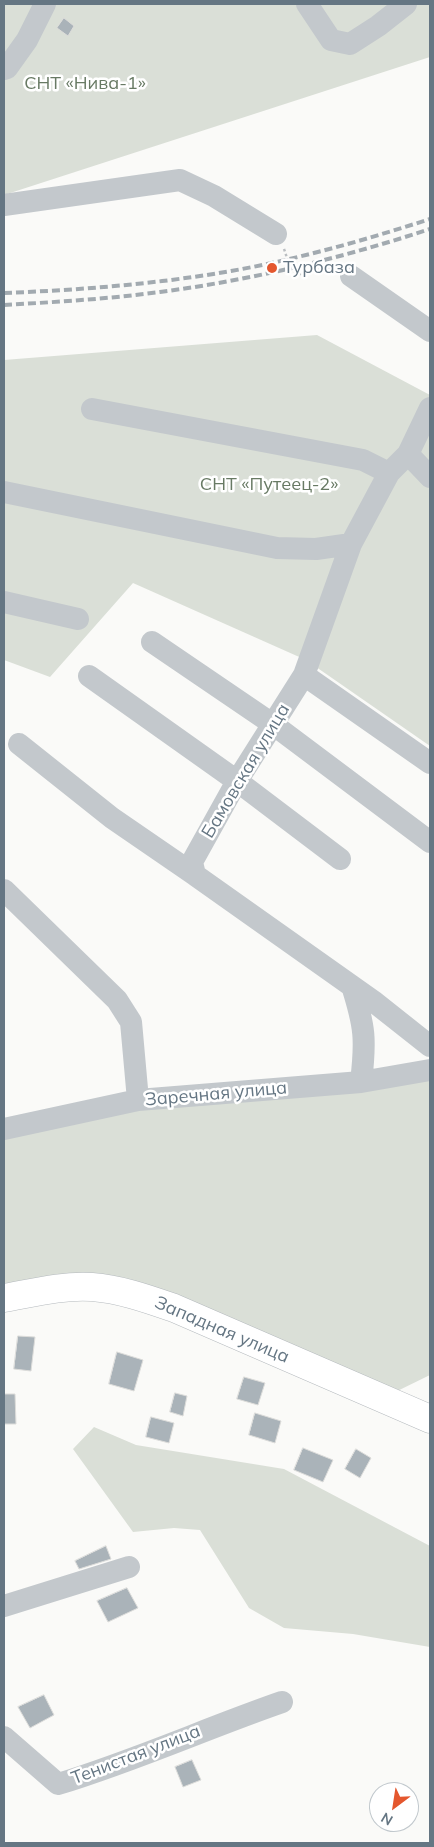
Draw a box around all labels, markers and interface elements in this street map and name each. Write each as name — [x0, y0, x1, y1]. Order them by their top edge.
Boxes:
park label: СНТ «Нива-1» — [24, 73, 146, 95]
place label: Турбаза — [283, 257, 355, 279]
marker: Турбаза — [265, 261, 279, 275]
park label: СНТ «Путеец-2» — [200, 474, 338, 496]
street label: Бамовская улица — [197, 700, 295, 842]
street label: Заречная улица — [144, 1077, 288, 1111]
street label: Западная улица — [151, 1292, 293, 1368]
street label: Тенистая улица — [69, 1721, 203, 1789]
north arrow — [369, 1782, 419, 1832]
text: N — [378, 1809, 396, 1829]

